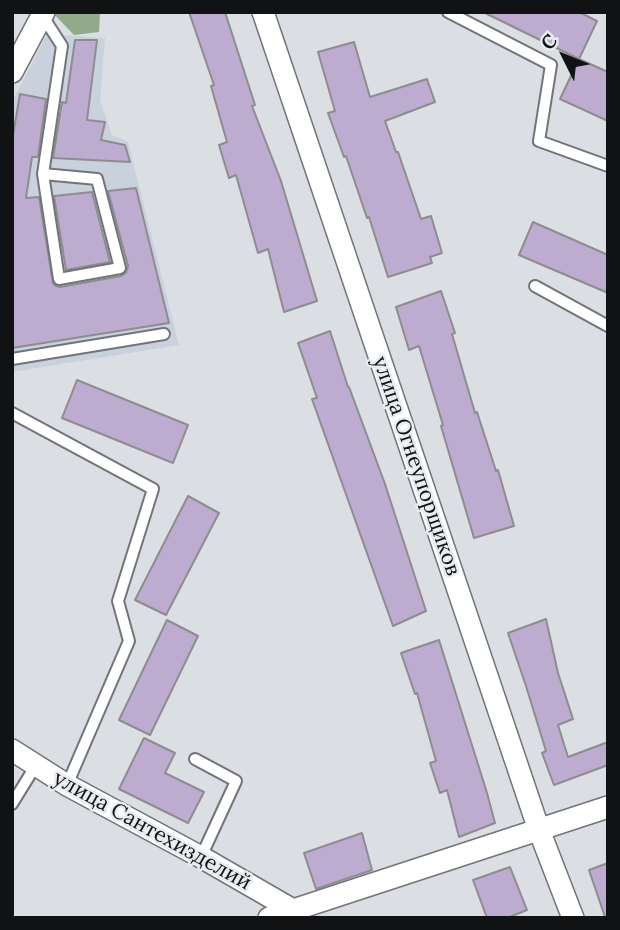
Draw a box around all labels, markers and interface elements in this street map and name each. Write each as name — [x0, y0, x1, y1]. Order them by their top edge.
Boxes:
north arrow — [529, 21, 599, 91]
text: С — [535, 29, 562, 55]
street label: улица Огнеупорщиков — [367, 353, 465, 579]
street label: улица Сантехизделий — [48, 766, 256, 896]

